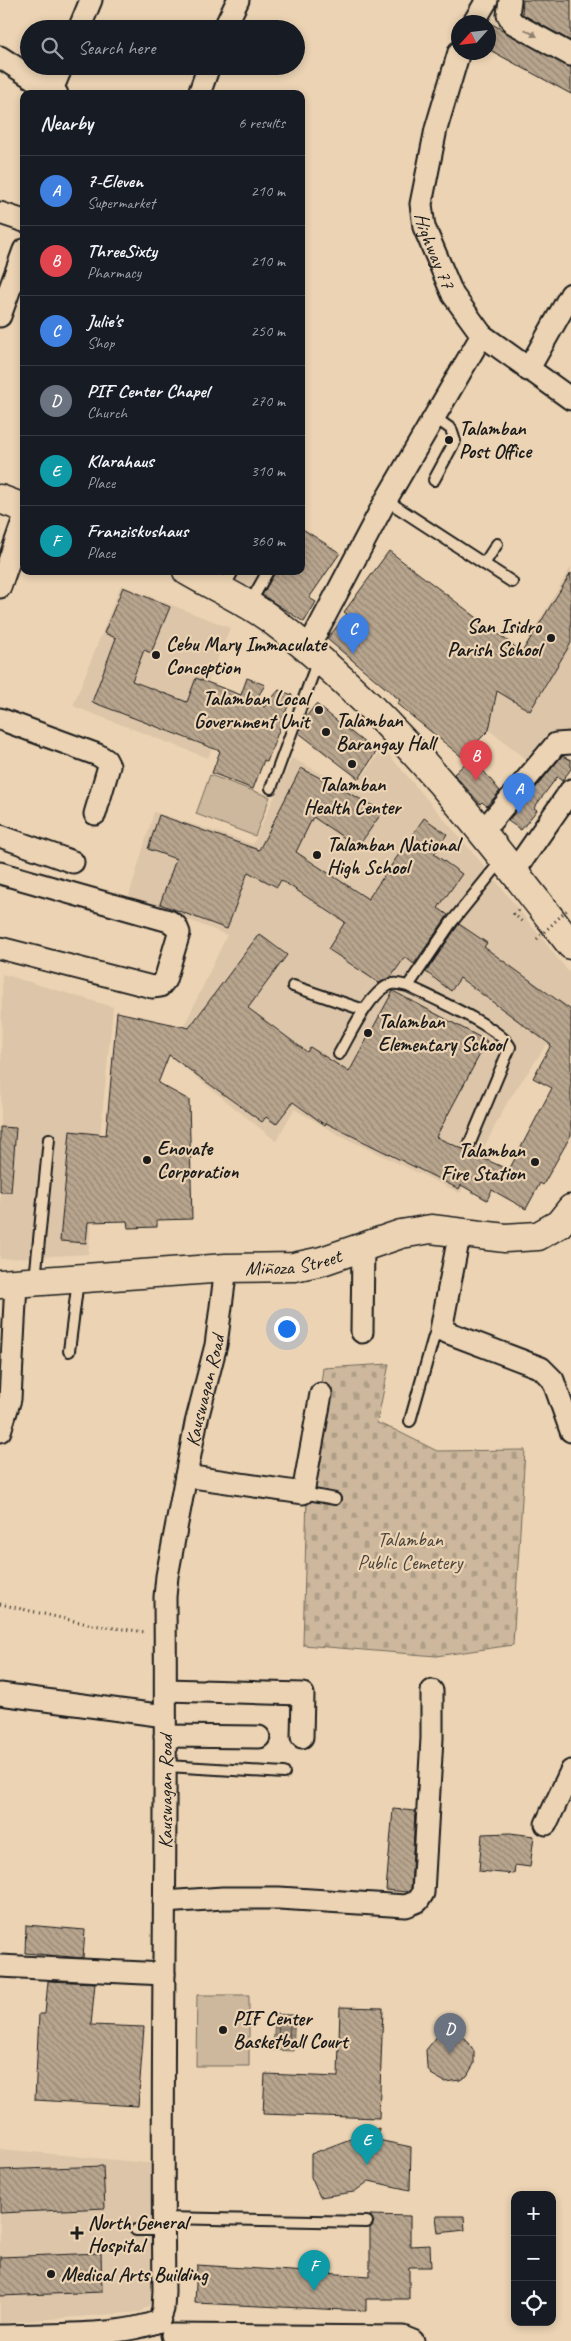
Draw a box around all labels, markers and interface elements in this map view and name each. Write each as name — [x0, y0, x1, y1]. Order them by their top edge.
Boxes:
north arrow — [451, 15, 496, 60]
search box — [20, 20, 305, 75]
one-way arrow — [524, 29, 539, 37]
icon: search — [38, 34, 66, 62]
text: Search here — [78, 36, 155, 60]
text: Nearby — [40, 110, 93, 136]
text: 6 results — [238, 113, 285, 133]
text: 7-Eleven — [87, 169, 143, 193]
text: A — [52, 181, 60, 201]
text: 210 m — [251, 181, 285, 201]
text: Supermarket — [87, 193, 155, 213]
street label: Highway 77 — [409, 212, 461, 293]
text: ThreeSixty — [87, 239, 157, 263]
text: B — [52, 251, 60, 271]
text: 210 m — [251, 251, 285, 271]
text: Pharmacy — [87, 263, 141, 283]
text: Julie's — [87, 309, 122, 333]
text: C — [52, 321, 60, 341]
text: 250 m — [251, 321, 285, 341]
text: Shop — [87, 333, 114, 353]
text: PIF Center Chapel — [87, 379, 209, 403]
text: D — [51, 391, 61, 411]
text: 270 m — [251, 391, 285, 411]
text: Church — [87, 403, 127, 423]
place label: Talamban Post Office — [459, 416, 533, 464]
marker: Talamban Post Office — [443, 434, 455, 446]
text: Klarahaus — [87, 449, 154, 473]
text: E — [52, 461, 60, 481]
text: 310 m — [251, 461, 285, 481]
text: Place — [87, 473, 115, 493]
text: Franziskushaus — [87, 519, 188, 543]
text: F — [52, 531, 60, 551]
text: 360 m — [251, 531, 285, 551]
text: Place — [87, 543, 115, 563]
pin: C — [337, 613, 369, 654]
place label: San Isidro Parish School — [447, 614, 544, 662]
place label: Cebu Mary Immaculate Conception — [166, 632, 328, 680]
marker: San Isidro Parish School — [545, 632, 557, 644]
marker: Cebu Mary Immaculate Conception — [150, 649, 162, 661]
place label: Talamban Local Government Unit — [194, 686, 312, 734]
marker: Talamban Local Government Unit — [313, 704, 325, 716]
place label: Talamban Barangay Hall — [336, 708, 438, 756]
marker: Talamban Barangay Hall — [320, 726, 332, 738]
pin: B — [460, 740, 492, 781]
marker: Talamban Health Center — [346, 758, 358, 770]
place label: Talamban Health Center — [304, 772, 403, 820]
pin: A — [503, 773, 535, 814]
place label: Talamban National High School — [327, 832, 464, 880]
marker: Talamban National High School — [311, 849, 323, 861]
place label: Talamban Elementary School — [378, 1009, 508, 1057]
marker: Talamban Elementary School — [362, 1027, 374, 1039]
place label: Enovate Corporation — [157, 1136, 239, 1184]
place label: Talamban Fire Station — [441, 1138, 526, 1186]
marker: Enovate Corporation — [141, 1154, 153, 1166]
marker: Talamban Fire Station — [529, 1156, 541, 1168]
street label: Miñoza Street — [245, 1243, 347, 1281]
your location — [274, 1316, 300, 1342]
street label: Kauswagan Road — [180, 1330, 231, 1449]
park label: Talamban Public Cemetery — [358, 1527, 465, 1575]
street label: Kauswagan Road — [153, 1731, 178, 1849]
place label: PIF Center Basketball Court — [233, 2006, 350, 2054]
pin: D — [434, 2013, 466, 2054]
marker: PIF Center Basketball Court — [217, 2024, 229, 2036]
pin: E — [351, 2124, 383, 2165]
map controls — [511, 2191, 556, 2326]
button: + — [511, 2191, 556, 2236]
place label: North General Hospital — [88, 2210, 191, 2258]
marker: North General Hospital — [70, 2226, 84, 2240]
button: − — [511, 2236, 556, 2281]
pin: F — [298, 2250, 330, 2291]
place label: Medical Arts Building — [61, 2262, 209, 2287]
marker: Medical Arts Building — [45, 2268, 57, 2280]
button: locate — [511, 2281, 556, 2326]

